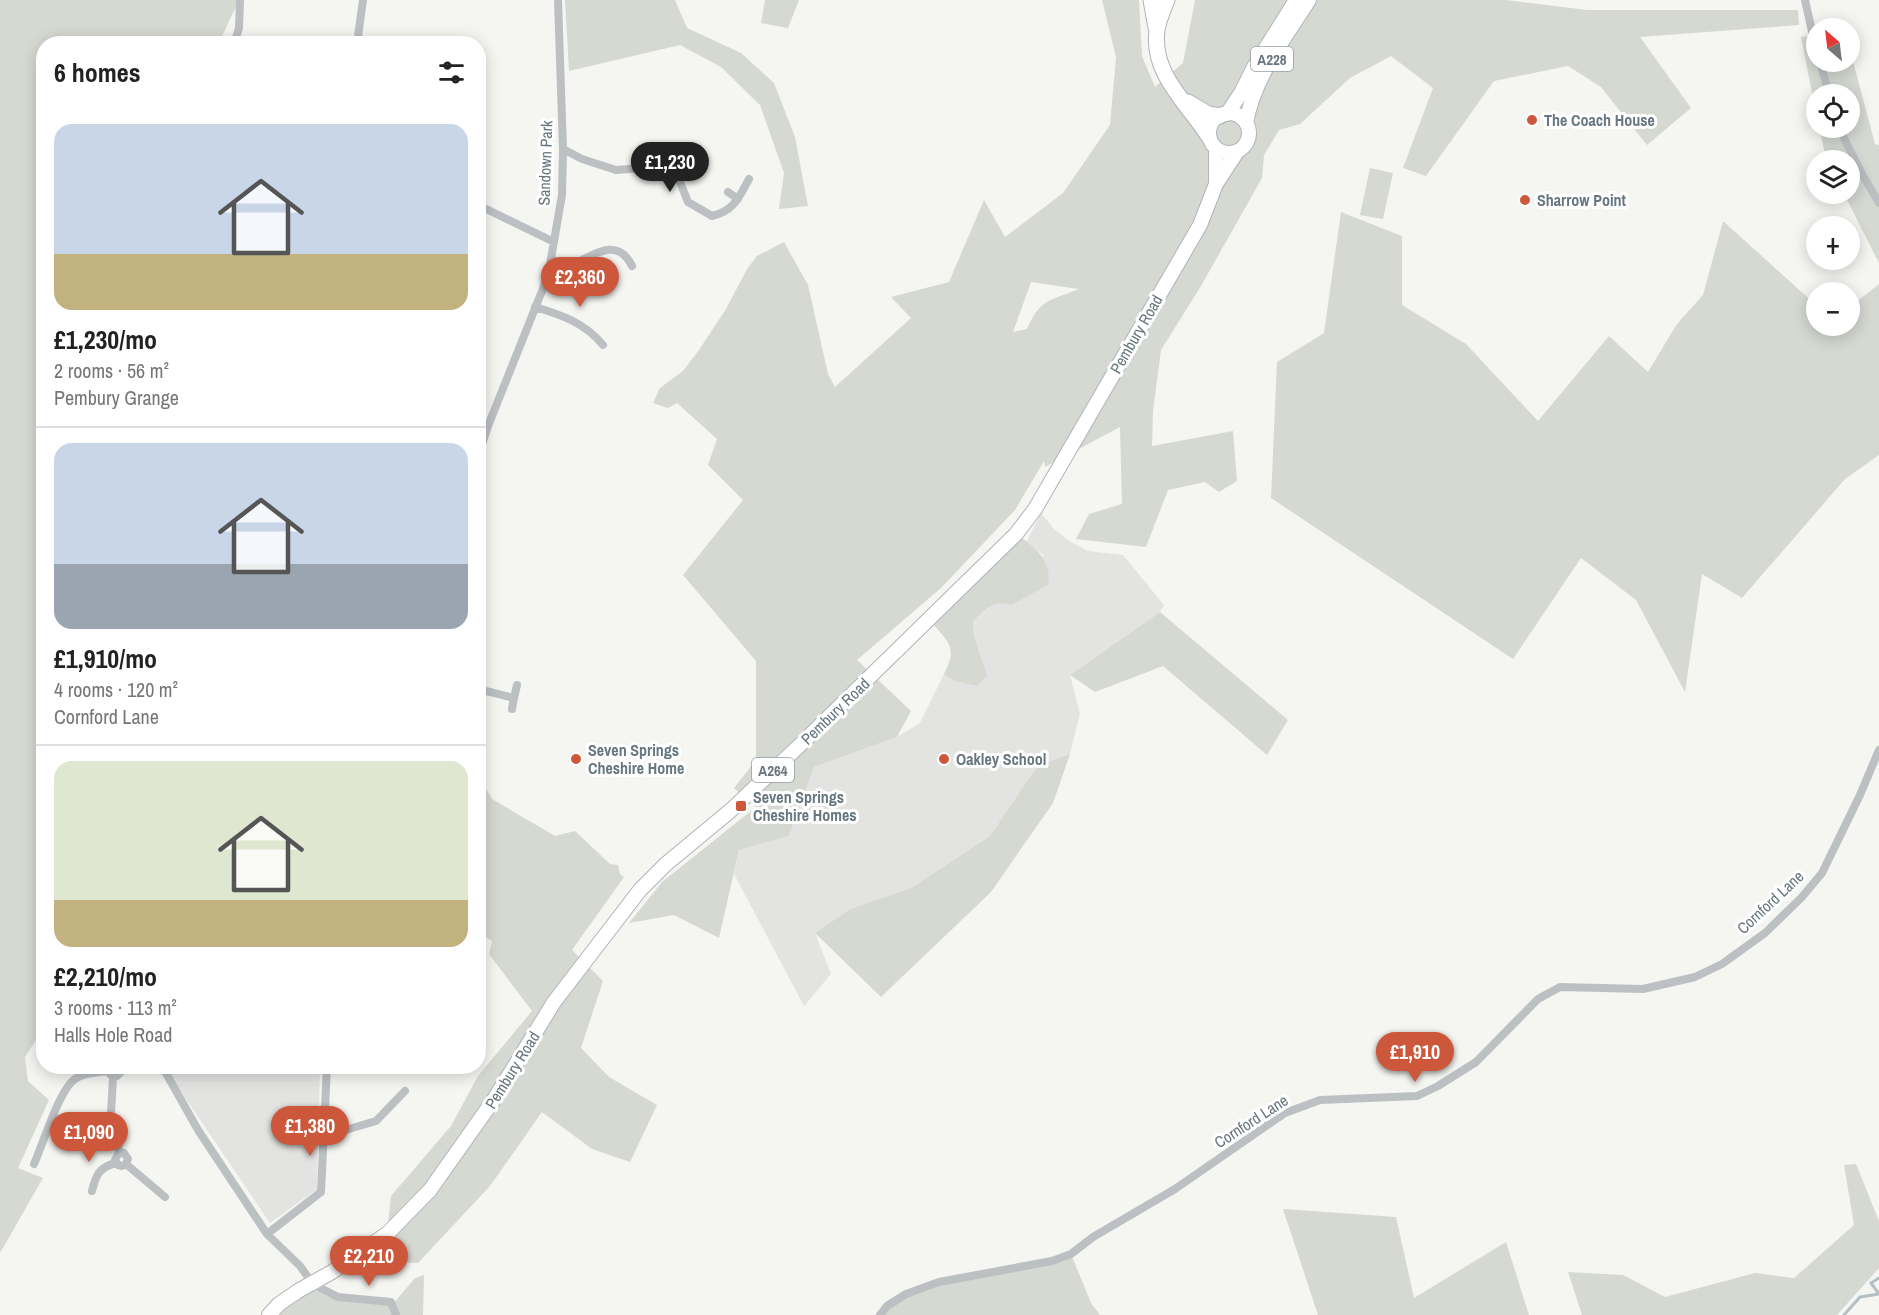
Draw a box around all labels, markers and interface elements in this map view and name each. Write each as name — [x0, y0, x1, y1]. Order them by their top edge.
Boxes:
north arrow — [1806, 18, 1860, 72]
map controls — [1806, 18, 1860, 336]
road number: A228 — [1251, 47, 1293, 71]
text: 6 homes — [54, 55, 141, 90]
icon: filters — [435, 56, 468, 89]
button: locate — [1806, 84, 1860, 138]
place label: The Coach House — [1544, 109, 1655, 131]
marker: The Coach House — [1525, 113, 1539, 127]
street label: Sandown Park — [533, 120, 557, 206]
pin: £1,230 — [621, 142, 719, 193]
text: £1,230 — [645, 148, 695, 175]
button: layers — [1806, 150, 1860, 204]
icon: home — [207, 163, 315, 271]
place label: Sharrow Point — [1537, 189, 1627, 211]
marker: Sharrow Point — [1518, 193, 1532, 207]
button: + — [1806, 216, 1860, 270]
pin: £2,360 — [531, 257, 629, 308]
text: £2,360 — [555, 263, 605, 290]
button: − — [1806, 282, 1860, 336]
street label: Pembury Road — [1105, 291, 1167, 377]
text: £1,230/mo — [54, 322, 157, 357]
text: 2 rooms · 56 m² — [54, 357, 169, 384]
text: Pembury Grange — [54, 384, 179, 411]
icon: home — [207, 482, 315, 590]
text: £1,910/mo — [54, 641, 157, 676]
street label: Pembury Road — [796, 673, 874, 749]
text: 4 rooms · 120 m² — [54, 676, 178, 703]
text: Cornford Lane — [54, 703, 159, 730]
place label: Seven Springs Cheshire Home — [588, 739, 684, 779]
place label: Oakley School — [956, 748, 1046, 770]
marker: Seven Springs Cheshire Home — [569, 752, 583, 766]
marker: Oakley School — [937, 752, 951, 766]
road number: A264 — [752, 758, 794, 782]
place label: Seven Springs Cheshire Homes — [753, 786, 857, 826]
marker: Seven Springs Cheshire Homes — [734, 799, 748, 813]
icon: home — [207, 800, 315, 908]
street label: Cornford Lane — [1732, 865, 1808, 939]
text: £2,210/mo — [54, 959, 157, 994]
text: 3 rooms · 113 m² — [54, 994, 177, 1021]
text: Halls Hole Road — [54, 1021, 172, 1048]
street label: Pembury Road — [479, 1027, 545, 1113]
pin: £1,910 — [1366, 1032, 1464, 1083]
text: £1,910 — [1390, 1038, 1440, 1065]
street label: Cornford Lane — [1210, 1089, 1292, 1153]
pin: £1,380 — [261, 1106, 359, 1157]
pin: £1,090 — [40, 1112, 138, 1163]
text: £1,380 — [285, 1112, 335, 1139]
text: £1,090 — [64, 1118, 114, 1145]
pin: £2,210 — [320, 1236, 418, 1287]
text: £2,210 — [344, 1242, 394, 1269]

